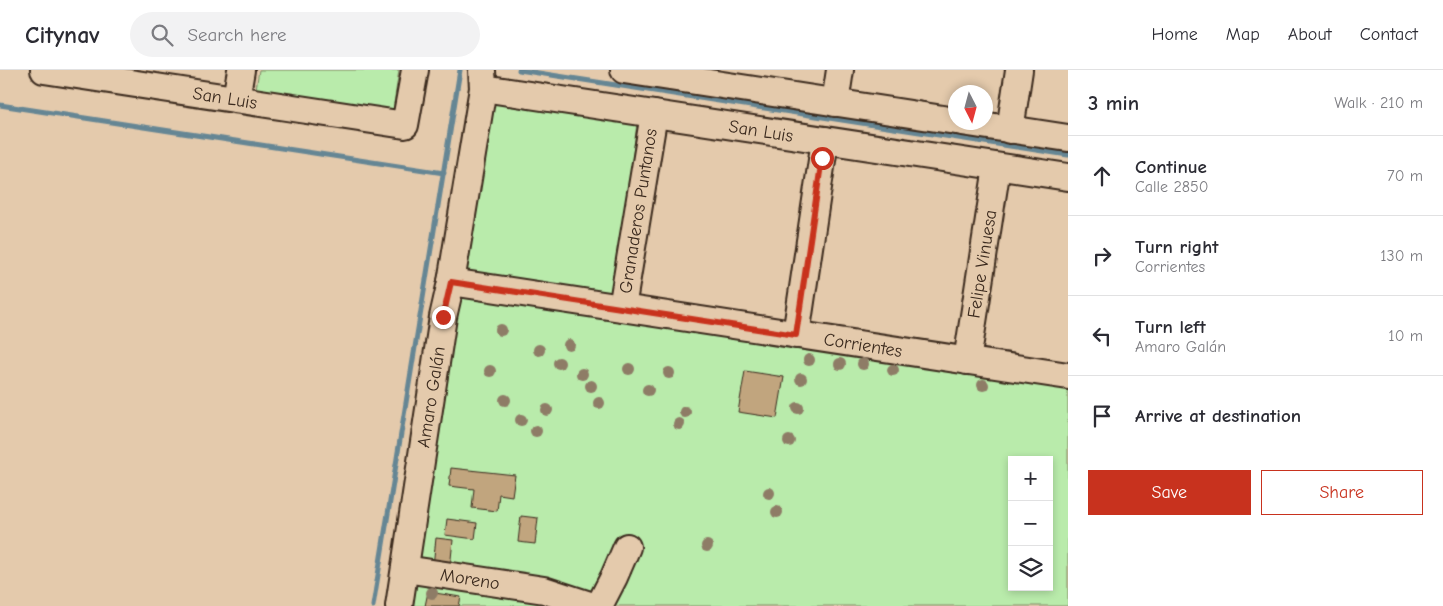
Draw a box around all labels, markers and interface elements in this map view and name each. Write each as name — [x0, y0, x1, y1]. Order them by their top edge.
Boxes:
search box — [130, 12, 480, 57]
text: Citynav — [25, 21, 100, 49]
icon: search — [148, 21, 176, 49]
text: Search here — [188, 24, 286, 46]
text: Home — [1151, 24, 1198, 45]
text: Map — [1226, 24, 1260, 45]
text: About — [1288, 24, 1332, 45]
text: Contact — [1360, 24, 1418, 45]
street label: San Luis — [191, 83, 259, 114]
north arrow — [948, 85, 993, 130]
text: 3 min — [1088, 91, 1139, 115]
text: Walk · 210 m — [1334, 94, 1423, 112]
street label: San Luis — [727, 116, 795, 147]
street label: Granaderos Puntanos — [615, 127, 662, 295]
route start — [811, 147, 834, 170]
text: Continue — [1135, 156, 1207, 178]
icon: ahead — [1088, 162, 1116, 190]
text: 70 m — [1387, 167, 1423, 185]
text: Calle 2850 — [1135, 178, 1208, 196]
street label: Felipe Vinuesa — [964, 208, 1001, 320]
text: Turn right — [1135, 236, 1219, 258]
icon: right — [1088, 242, 1116, 270]
text: 130 m — [1380, 247, 1423, 265]
text: Corrientes — [1135, 258, 1205, 276]
route end — [432, 306, 455, 329]
text: Turn left — [1135, 316, 1206, 338]
icon: left — [1088, 322, 1116, 350]
text: 10 m — [1388, 327, 1423, 345]
street label: Corrientes — [822, 329, 904, 362]
text: Amaro Galán — [1135, 338, 1226, 356]
street label: Amaro Galán — [413, 345, 450, 449]
icon: arrive — [1088, 402, 1116, 430]
text: Arrive at destination — [1135, 405, 1301, 427]
map controls — [1008, 456, 1053, 591]
button: + — [1008, 456, 1053, 501]
button: Save — [1088, 470, 1251, 515]
button: Share — [1261, 470, 1423, 515]
button: − — [1008, 501, 1053, 546]
button: layers — [1008, 546, 1053, 591]
street label: Moreno — [439, 564, 501, 595]

